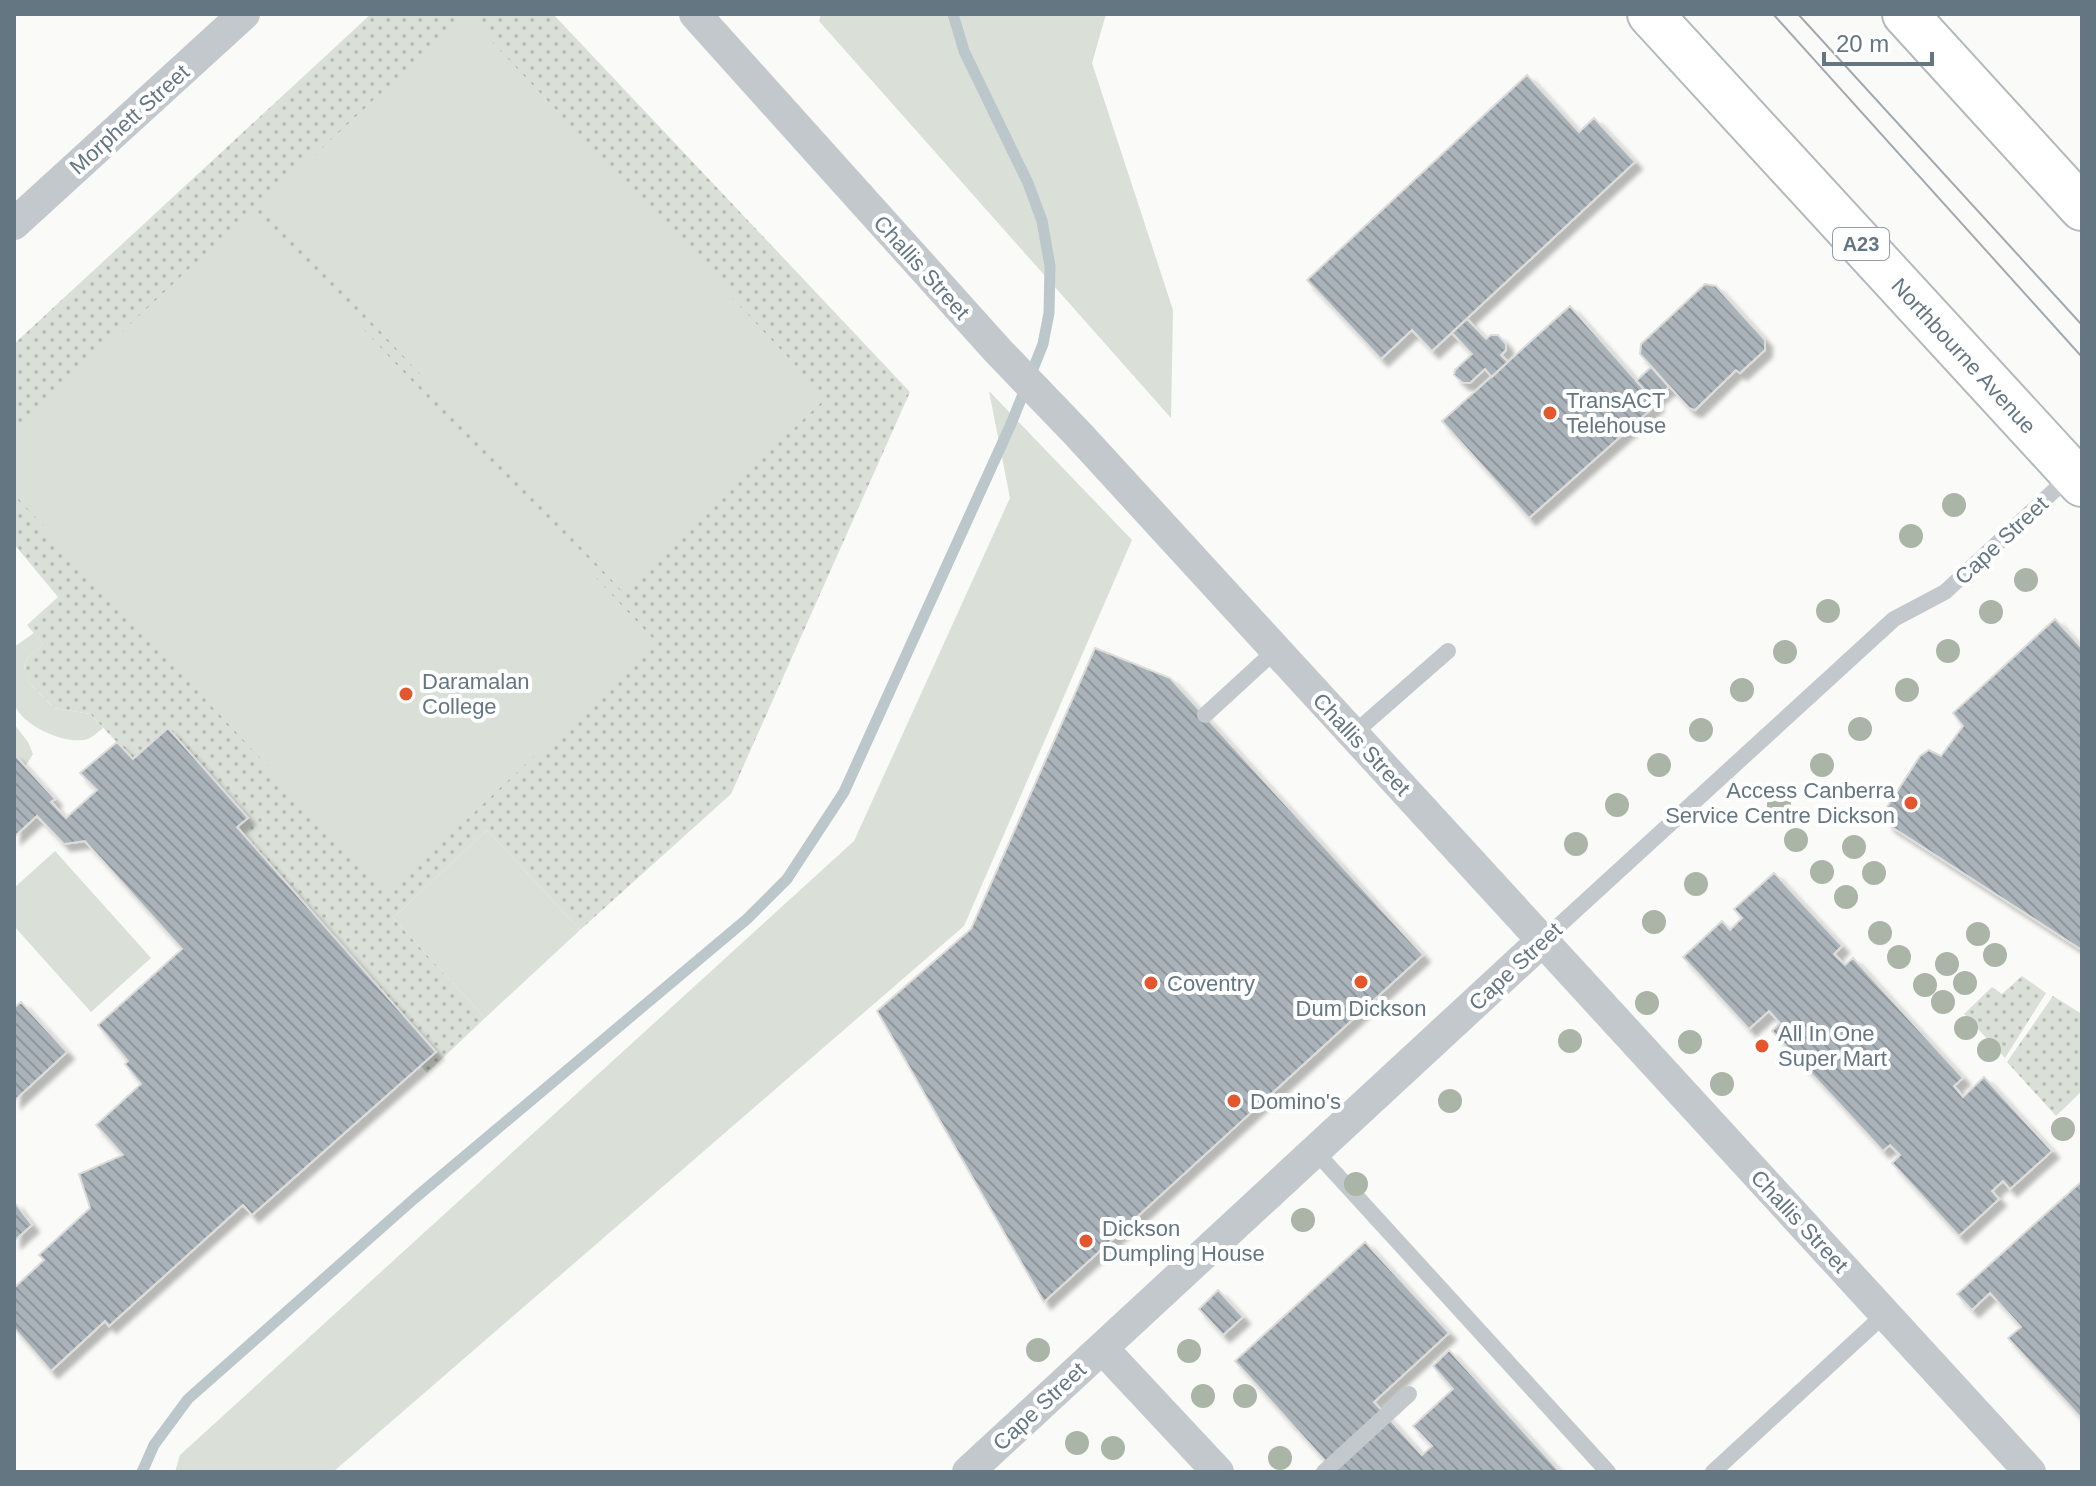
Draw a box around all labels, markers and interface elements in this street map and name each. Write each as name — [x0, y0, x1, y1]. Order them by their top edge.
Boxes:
scale bar — [1824, 16, 1932, 66]
text: 20 m — [1836, 30, 1889, 57]
street label: Morphett Street — [65, 59, 194, 179]
street label: Challis Street — [869, 210, 975, 324]
road number: A23 — [1833, 228, 1889, 260]
street label: Northbourne Avenue — [1886, 273, 2041, 439]
place label: TransACT Telehouse — [1566, 388, 1666, 438]
marker: TransACT Telehouse — [1541, 404, 1559, 422]
street label: Cape Street — [1950, 491, 2053, 590]
place label: Daramalan College — [422, 669, 530, 719]
marker: Daramalan College — [397, 685, 415, 703]
street label: Challis Street — [1308, 688, 1415, 801]
place label: Access Canberra Service Centre Dickson — [1665, 778, 1896, 828]
marker: Access Canberra Service Centre Dickson — [1902, 794, 1920, 812]
street label: Cape Street — [1464, 917, 1567, 1016]
place label: Coventry — [1167, 971, 1255, 996]
marker: Dum Dickson — [1352, 973, 1370, 991]
marker: Coventry — [1142, 974, 1160, 992]
place label: Dum Dickson — [1296, 996, 1426, 1021]
place label: All In One Super Mart — [1778, 1021, 1887, 1071]
marker: All In One Super Mart — [1753, 1037, 1771, 1055]
place label: Domino's — [1250, 1089, 1341, 1114]
marker: Domino's — [1225, 1092, 1243, 1110]
street label: Challis Street — [1746, 1165, 1853, 1278]
place label: Dickson Dumpling House — [1102, 1216, 1265, 1266]
marker: Dickson Dumpling House — [1077, 1232, 1095, 1250]
street label: Cape Street — [988, 1357, 1091, 1456]

